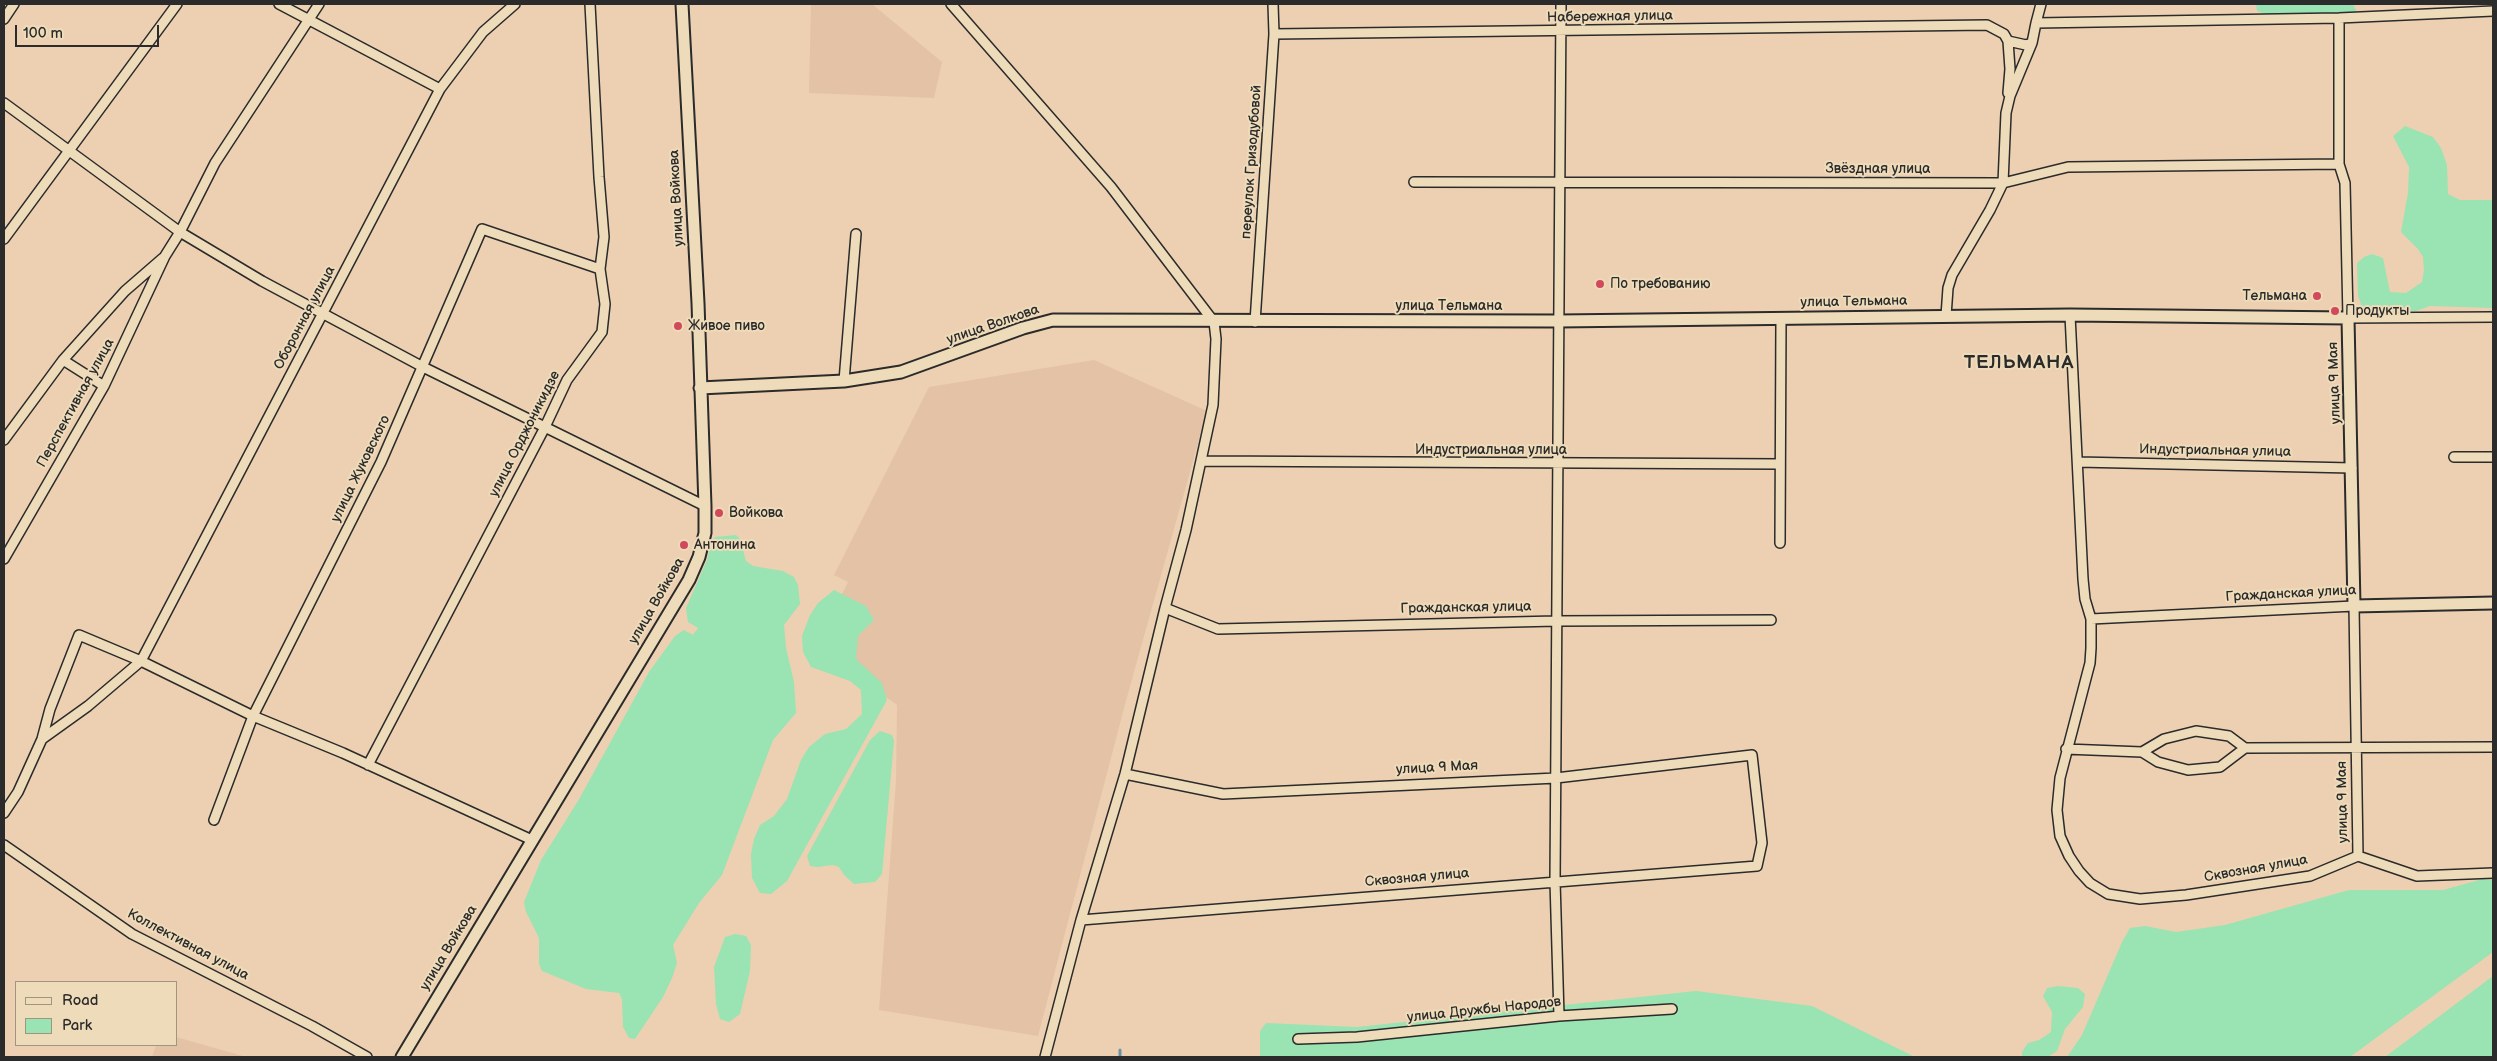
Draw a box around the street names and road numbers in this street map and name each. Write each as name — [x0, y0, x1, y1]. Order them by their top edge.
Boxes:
street label: Набережная улица — [1547, 8, 1673, 26]
street label: переулок Гризодубовой — [1238, 85, 1266, 239]
street label: улица Войкова — [666, 149, 688, 247]
street label: Звёздная улица — [1826, 161, 1930, 177]
street label: Оборонная улица — [271, 263, 339, 373]
street label: улица Тельмана — [1800, 293, 1908, 311]
street label: улица Тельмана — [1395, 298, 1503, 314]
street label: улица Волкова — [945, 301, 1041, 349]
street label: Перспективная улица — [34, 336, 118, 470]
street label: улица 9 Мая — [2325, 342, 2345, 424]
street label: улица Орджоникидзе — [486, 368, 564, 500]
street label: улица Жуковского — [328, 413, 394, 525]
street label: Индустриальная улица — [2139, 441, 2291, 461]
street label: Индустриальная улица — [1415, 442, 1567, 458]
street label: улица Войкова — [626, 555, 688, 647]
street label: Гражданская улица — [2225, 582, 2357, 606]
street label: Гражданская улица — [1400, 598, 1532, 618]
street label: улица 9 Мая — [1396, 757, 1478, 779]
street label: улица 9 Мая — [2334, 761, 2352, 843]
street label: Сквозная улица — [2203, 852, 2309, 886]
street label: Сквозная улица — [1364, 865, 1470, 891]
street label: улица Войкова — [417, 902, 481, 994]
street label: Коллективная улица — [124, 906, 252, 984]
street label: улица Дружбы Народов — [1406, 994, 1562, 1026]

